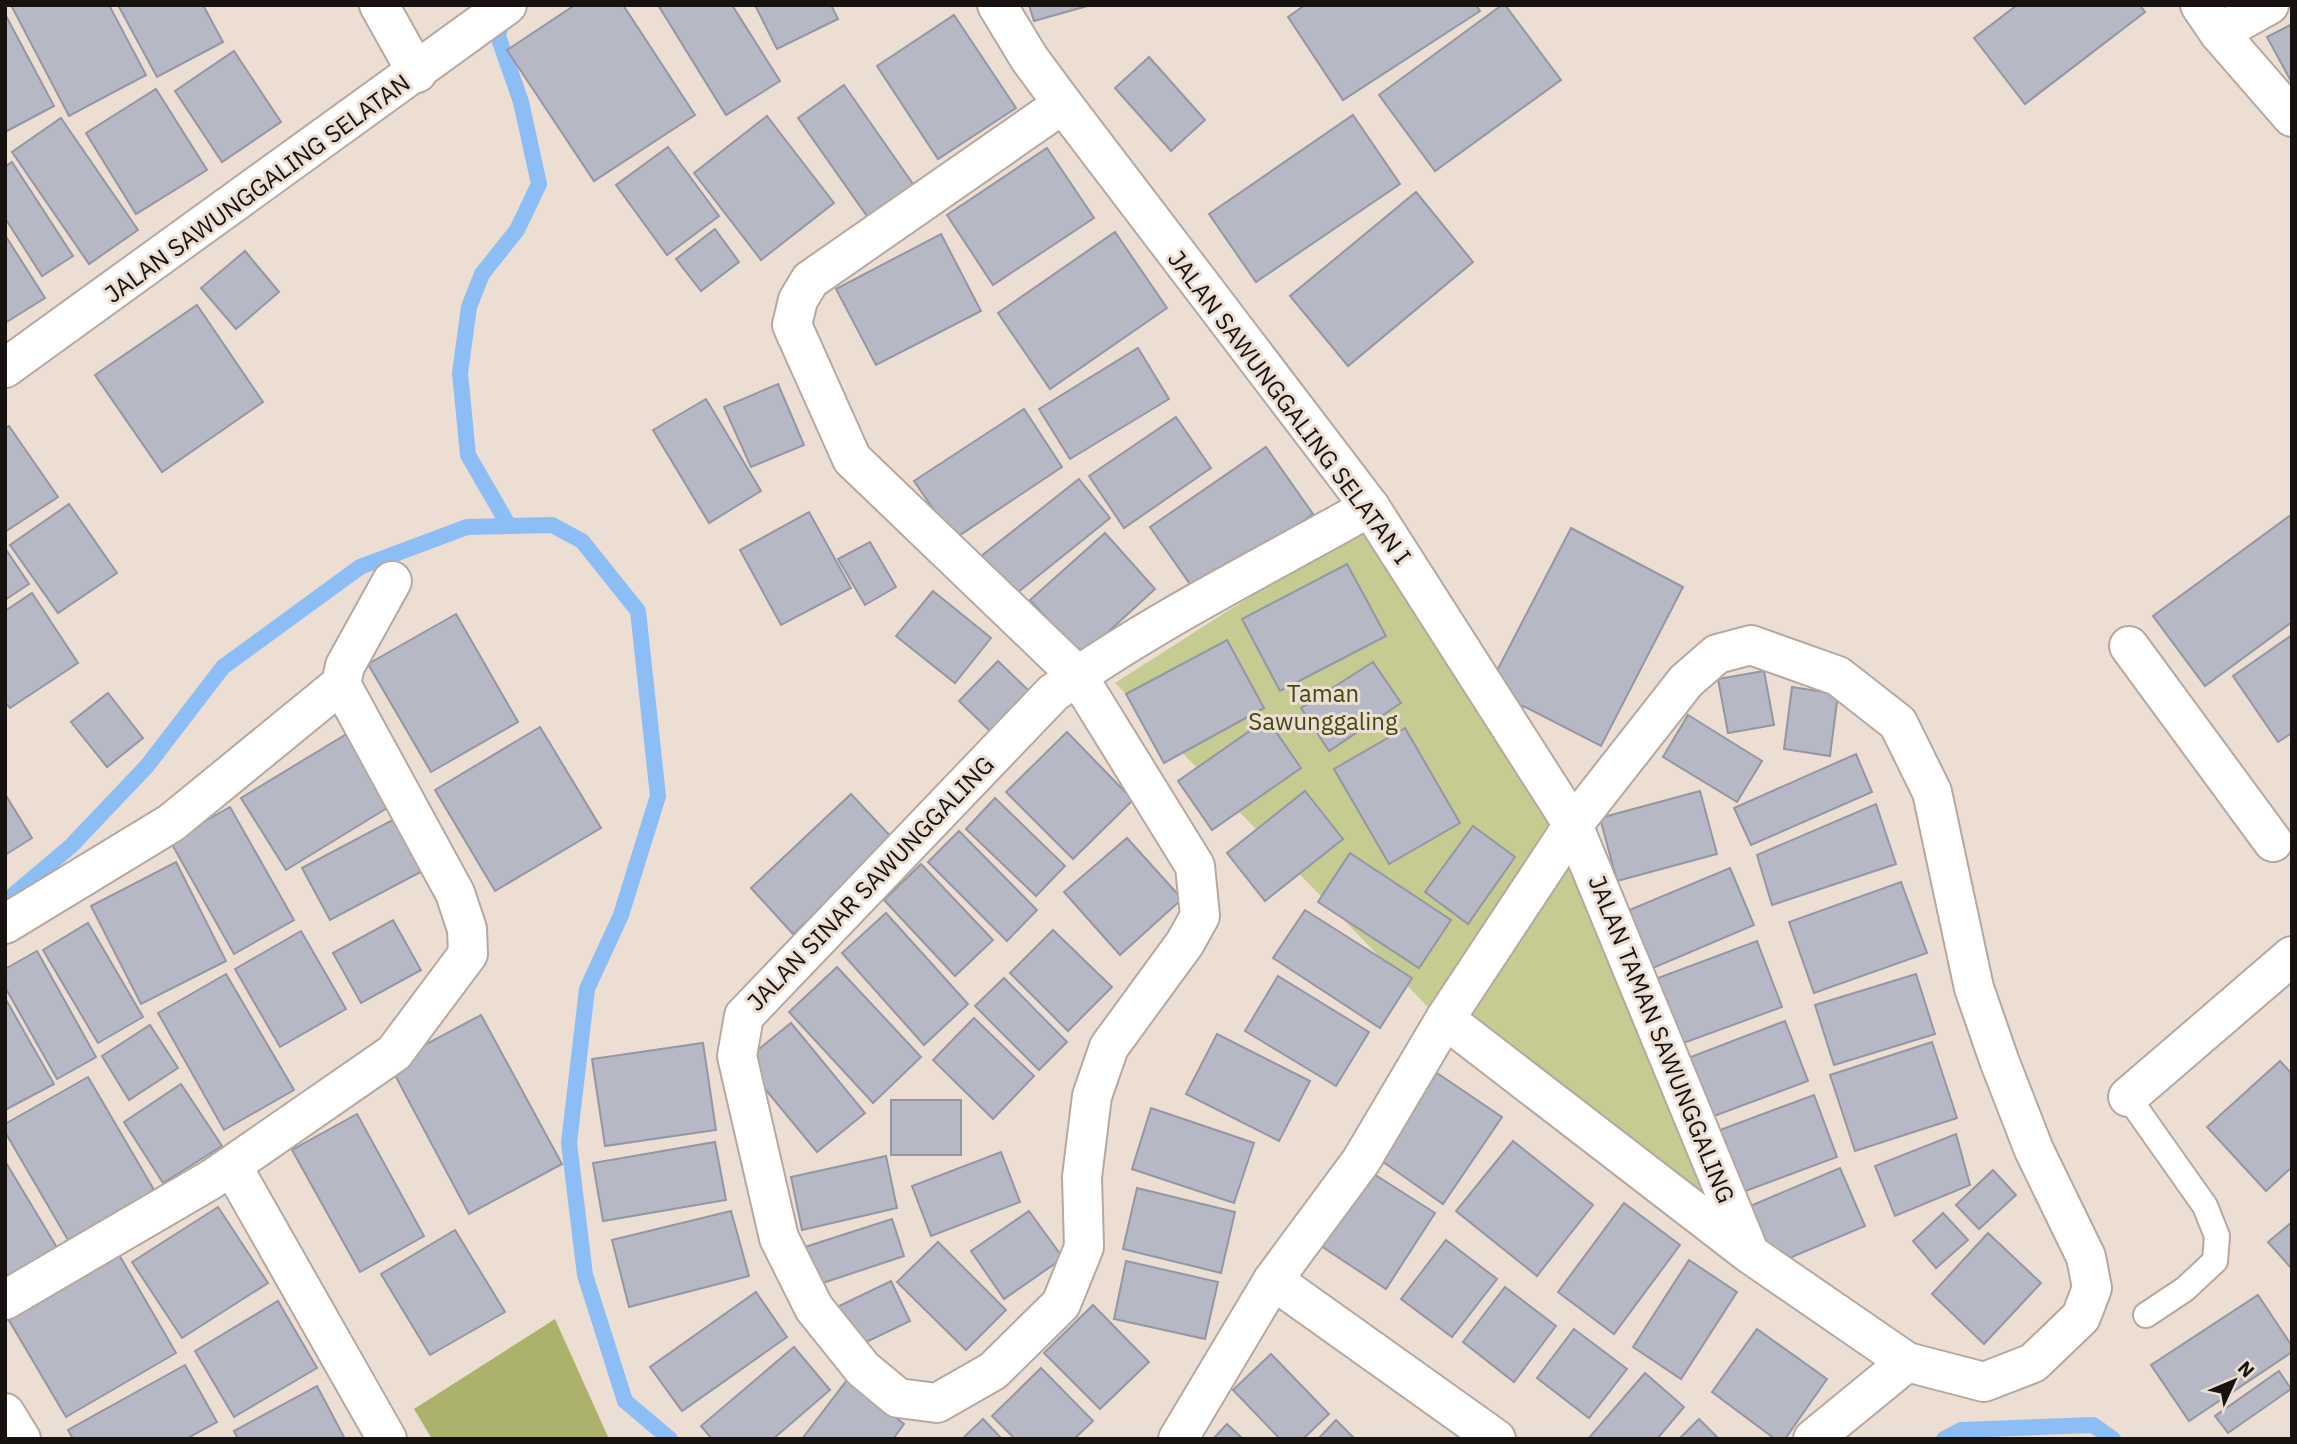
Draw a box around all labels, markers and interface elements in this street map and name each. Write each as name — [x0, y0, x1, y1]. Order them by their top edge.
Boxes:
street label: JALAN SAWUNGGALING SELATAN — [98, 66, 416, 310]
street label: JALAN SAWUNGGALING SELATAN I — [1161, 243, 1419, 571]
park label: Taman Sawunggaling — [1248, 677, 1398, 737]
street label: JALAN SINAR SAWUNGGALING — [739, 749, 1001, 1017]
street label: JALAN TAMAN SAWUNGGALING — [1581, 870, 1743, 1208]
north arrow — [2199, 1346, 2269, 1416]
text: N — [2233, 1356, 2260, 1382]

